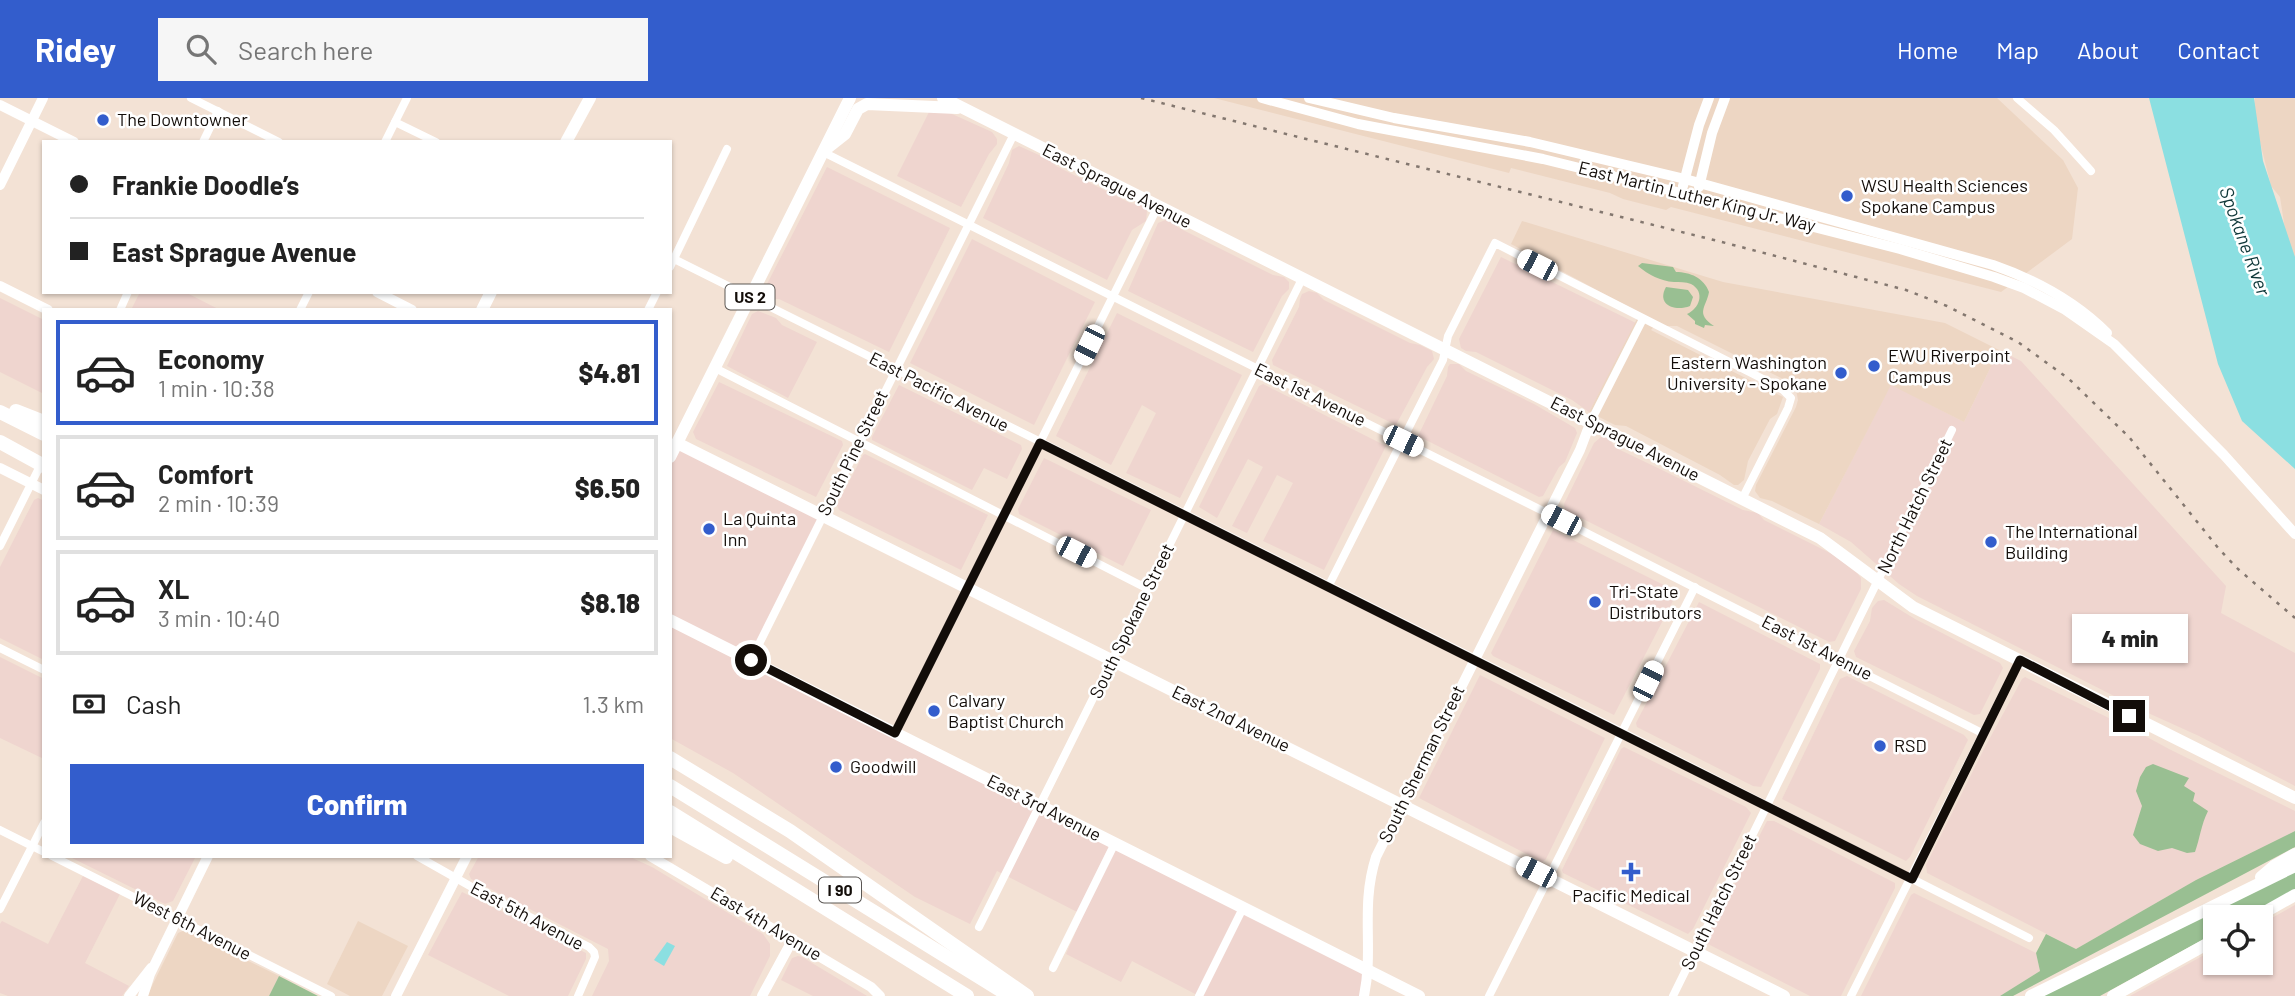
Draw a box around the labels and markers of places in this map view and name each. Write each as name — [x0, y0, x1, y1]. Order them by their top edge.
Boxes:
place label: The Downtowner — [117, 108, 248, 130]
marker: The Downtowner — [95, 112, 111, 128]
place label: WSU Health Sciences Spokane Campus — [1861, 174, 2028, 217]
marker: WSU Health Sciences Spokane Campus — [1839, 188, 1855, 204]
place label: EWU Riverpoint Campus — [1888, 344, 2011, 387]
place label: Eastern Washington University - Spokane — [1667, 351, 1827, 394]
marker: EWU Riverpoint Campus — [1866, 358, 1882, 374]
marker: Eastern Washington University - Spokane — [1833, 365, 1849, 381]
place label: La Quinta Inn — [723, 507, 796, 550]
place label: The International Building — [2005, 520, 2138, 563]
marker: La Quinta Inn — [701, 521, 717, 537]
marker: The International Building — [1983, 534, 1999, 550]
place label: Tri-State Distributors — [1609, 580, 1702, 623]
marker: Tri-State Distributors — [1587, 594, 1603, 610]
place label: Calvary Baptist Church — [948, 689, 1064, 732]
marker: Calvary Baptist Church — [926, 703, 942, 719]
place label: RSD — [1894, 734, 1927, 756]
marker: RSD — [1872, 738, 1888, 754]
place label: Goodwill — [850, 755, 916, 777]
marker: Goodwill — [828, 759, 844, 775]
marker: Pacific Medical — [1621, 862, 1641, 882]
place label: Pacific Medical — [1572, 884, 1690, 906]

